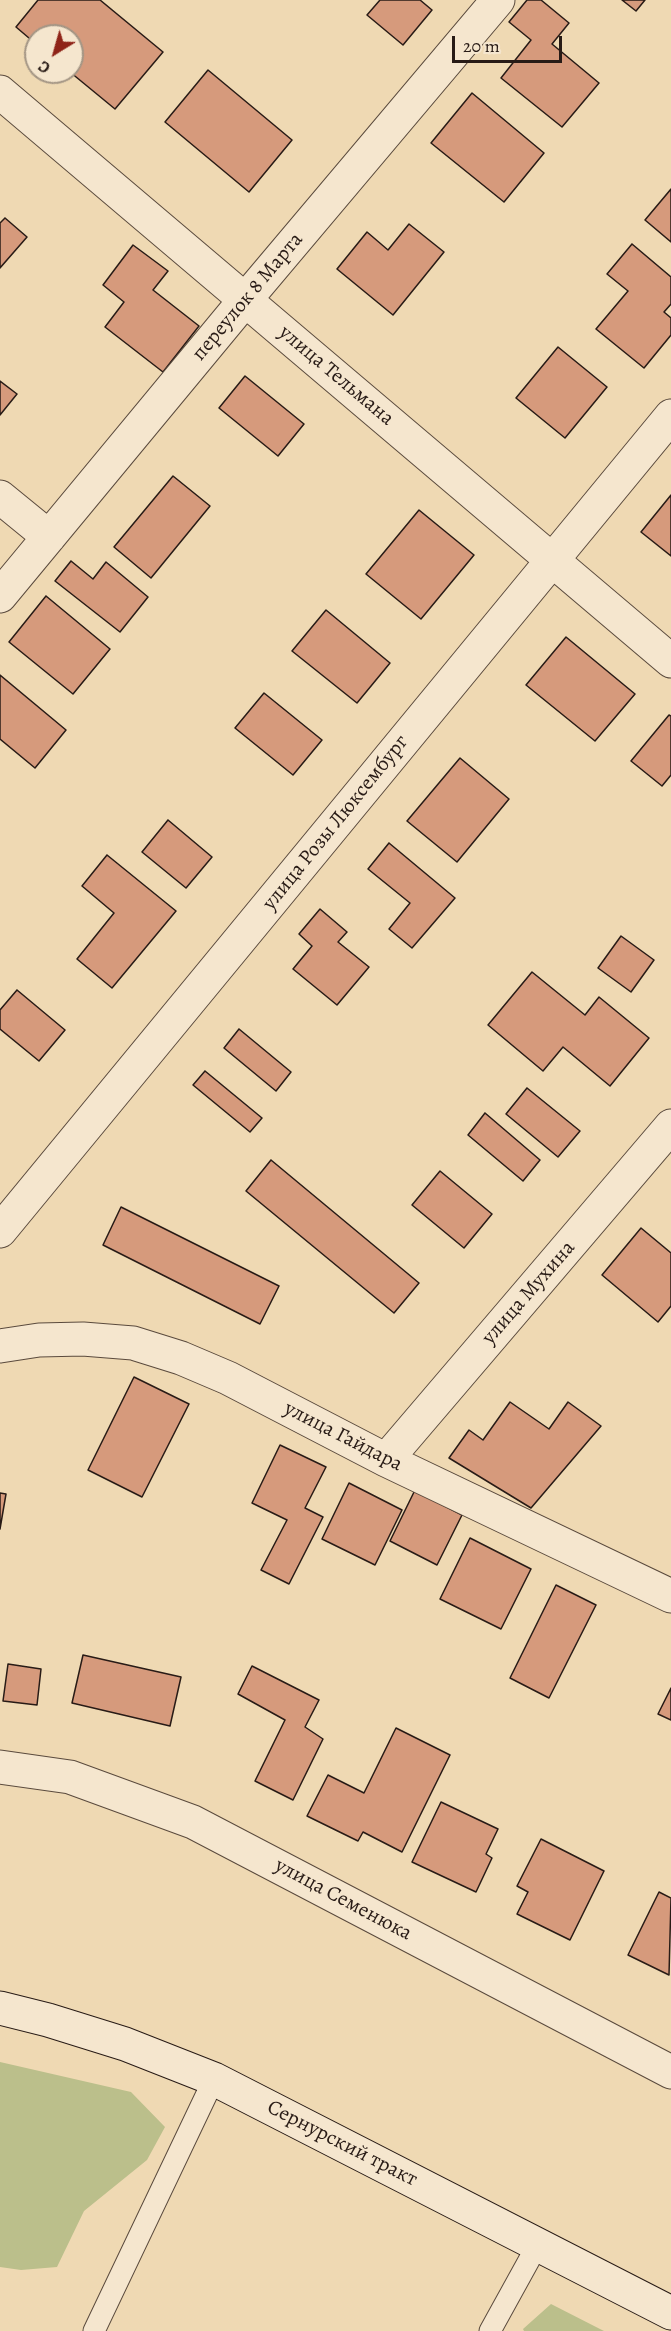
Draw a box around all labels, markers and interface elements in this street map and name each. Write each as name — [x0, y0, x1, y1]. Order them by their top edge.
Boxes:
north arrow — [24, 24, 84, 84]
scale bar — [455, 24, 564, 62]
text: 20 m — [463, 34, 500, 58]
text: С — [34, 55, 55, 79]
street label: переулок 8 Марта — [187, 228, 309, 366]
street label: улица Тельмана — [273, 320, 399, 432]
street label: улица Розы Люксембург — [258, 730, 414, 916]
street label: улица Мухина — [477, 1236, 581, 1350]
street label: улица Гайдара — [280, 1396, 406, 1478]
street label: улица Семенюка — [270, 1853, 416, 1947]
street label: Сернурский тракт — [263, 2095, 421, 2193]

